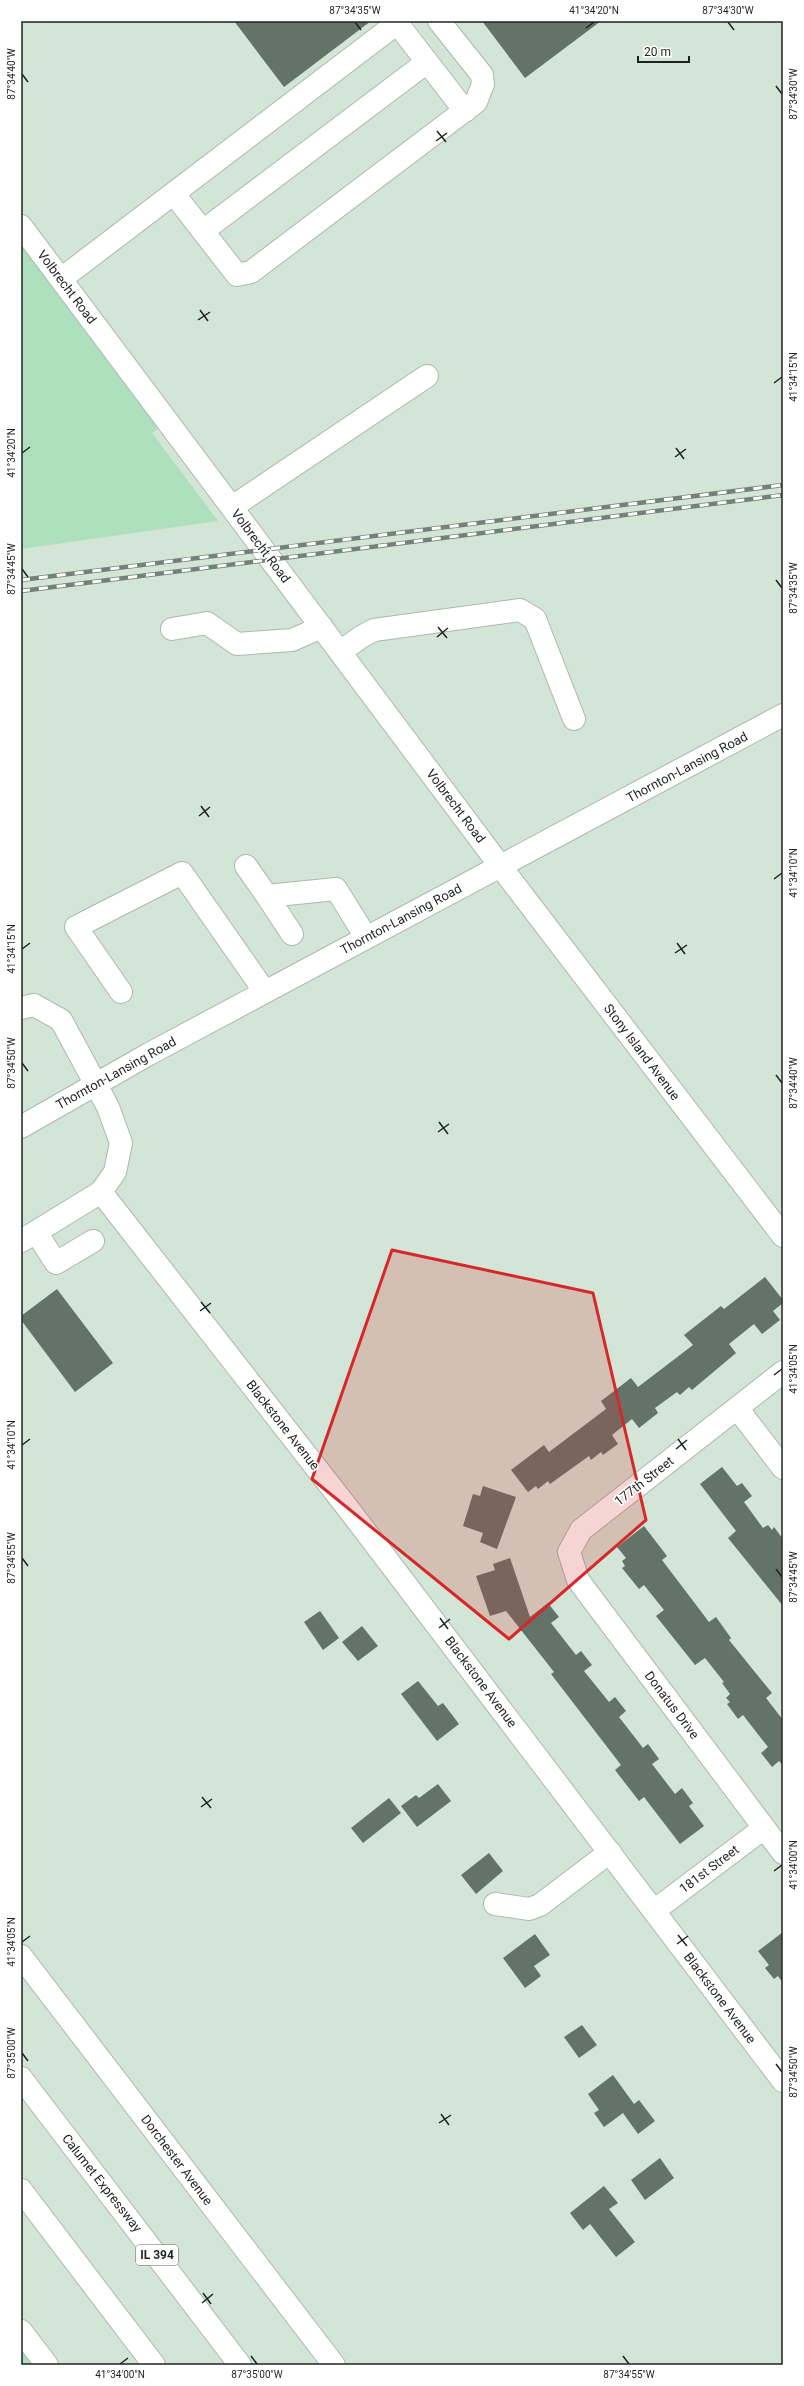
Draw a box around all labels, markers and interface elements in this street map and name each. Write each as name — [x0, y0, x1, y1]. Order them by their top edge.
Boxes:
text: 87°34'35"W — [329, 5, 381, 16]
text: 41°34'20"N — [569, 5, 619, 16]
text: 87°34'30"W — [702, 5, 754, 16]
scale bar — [638, 38, 689, 64]
text: 20 m — [644, 45, 671, 59]
text: 87°34'40"W — [6, 48, 17, 100]
text: 87°34'30"W — [788, 68, 799, 120]
street label: Volbrecht Road — [34, 247, 100, 327]
text: 41°34'15"N — [788, 352, 799, 402]
text: 41°34'20"N — [6, 428, 17, 478]
street label: Volbrecht Road — [228, 506, 294, 586]
text: 87°34'45"W — [6, 543, 17, 595]
text: 87°34'35"W — [788, 562, 799, 614]
street label: Thornton-Lansing Road — [624, 729, 750, 805]
street label: Volbrecht Road — [423, 766, 489, 846]
text: 41°34'10"N — [788, 848, 799, 898]
street label: Thornton-Lansing Road — [338, 881, 464, 957]
text: 41°34'15"N — [6, 924, 17, 974]
street label: Stony Island Avenue — [601, 1001, 683, 1103]
street label: Thornton-Lansing Road — [53, 1034, 179, 1112]
text: 87°34'50"W — [6, 1037, 17, 1089]
text: 87°34'40"W — [788, 1057, 799, 1109]
text: 41°34'05"N — [788, 1344, 799, 1394]
street label: Blackstone Avenue — [243, 1377, 323, 1473]
text: 41°34'10"N — [6, 1420, 17, 1470]
street label: 177th Street — [611, 1453, 677, 1509]
text: 87°34'55"W — [6, 1532, 17, 1584]
text: 87°34'45"W — [788, 1551, 799, 1603]
street label: Blackstone Avenue — [442, 1634, 520, 1730]
street label: Donatus Drive — [642, 1668, 702, 1742]
text: 41°34'00"N — [788, 1840, 799, 1890]
street label: 181st Street — [676, 1842, 742, 1896]
text: 41°34'05"N — [6, 1917, 17, 1967]
street label: Blackstone Avenue — [681, 1950, 759, 2046]
text: 87°35'00"W — [6, 2027, 17, 2079]
text: 87°34'50"W — [788, 2046, 799, 2098]
street label: Dorchester Avenue — [138, 2112, 216, 2208]
street label: Calumet Expressway — [59, 2131, 145, 2235]
road number: IL 394 — [136, 2245, 178, 2265]
text: 41°34'00"N — [95, 2369, 145, 2380]
text: 87°35'00"W — [231, 2369, 283, 2380]
text: 87°34'55"W — [603, 2369, 655, 2380]

